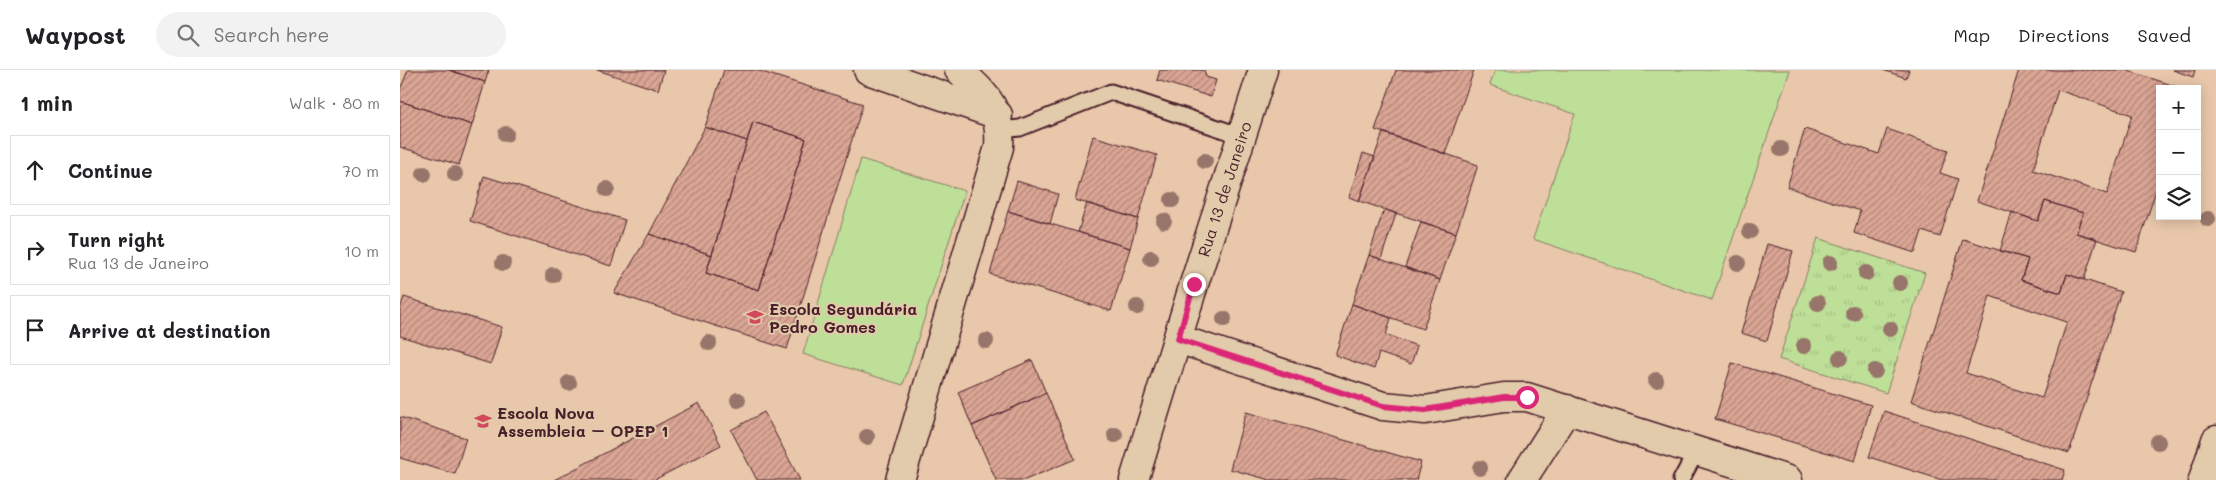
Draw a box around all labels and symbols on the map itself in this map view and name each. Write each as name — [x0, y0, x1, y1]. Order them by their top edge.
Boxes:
street label: Rua 13 de Janeiro — [1192, 119, 1256, 259]
route end — [1183, 273, 1206, 296]
place label: Escola Segundária Pedro Gomes — [769, 298, 918, 337]
school or university icon: Escola Segundária Pedro Gomes — [745, 307, 765, 327]
route start — [1516, 386, 1539, 409]
place label: Escola Nova Assembleia – OPEP 1 — [497, 402, 668, 441]
school or university icon: Escola Nova Assembleia – OPEP 1 — [473, 411, 493, 431]

